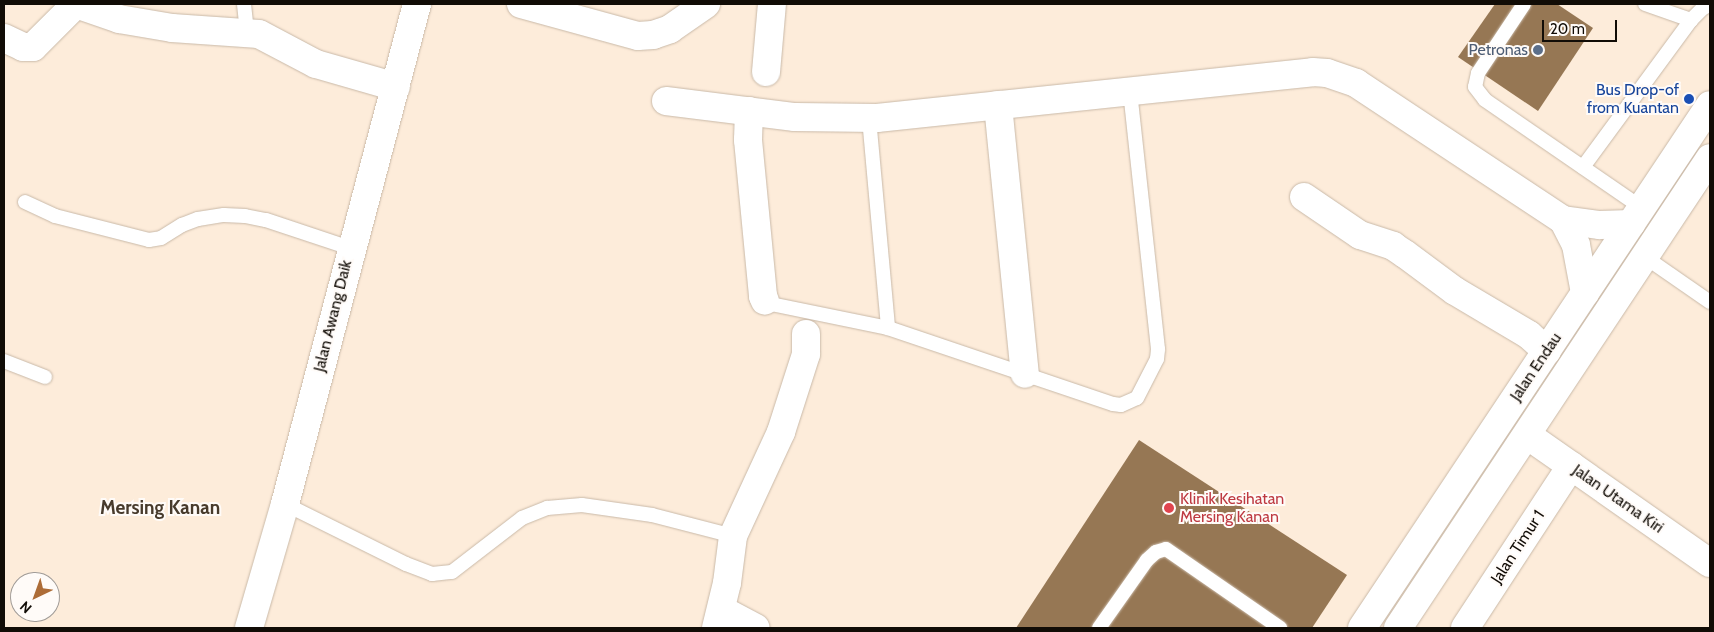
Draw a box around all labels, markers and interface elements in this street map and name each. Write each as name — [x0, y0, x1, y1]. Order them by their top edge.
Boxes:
scale bar — [1544, 10, 1619, 42]
text: 20 m — [1550, 20, 1585, 38]
place label: Petronas — [1469, 40, 1528, 60]
marker: Petronas — [1532, 44, 1544, 56]
place label: Bus Drop-of from Kuantan — [1587, 80, 1679, 118]
marker: Bus Drop-of from Kuantan — [1683, 93, 1695, 105]
street label: Jalan Awang Daik — [310, 258, 356, 374]
street label: Jalan Endau — [1506, 329, 1566, 405]
street label: Jalan Utama Kiri — [1569, 461, 1667, 537]
place label: Klinik Kesihatan Mersing Kanan — [1180, 489, 1284, 527]
district label: Mersing Kanan — [100, 497, 220, 519]
marker: Klinik Kesihatan Mersing Kanan — [1162, 501, 1176, 515]
street label: Jalan Timur 1 — [1487, 507, 1549, 587]
north arrow — [10, 572, 60, 622]
text: N — [16, 597, 35, 617]

